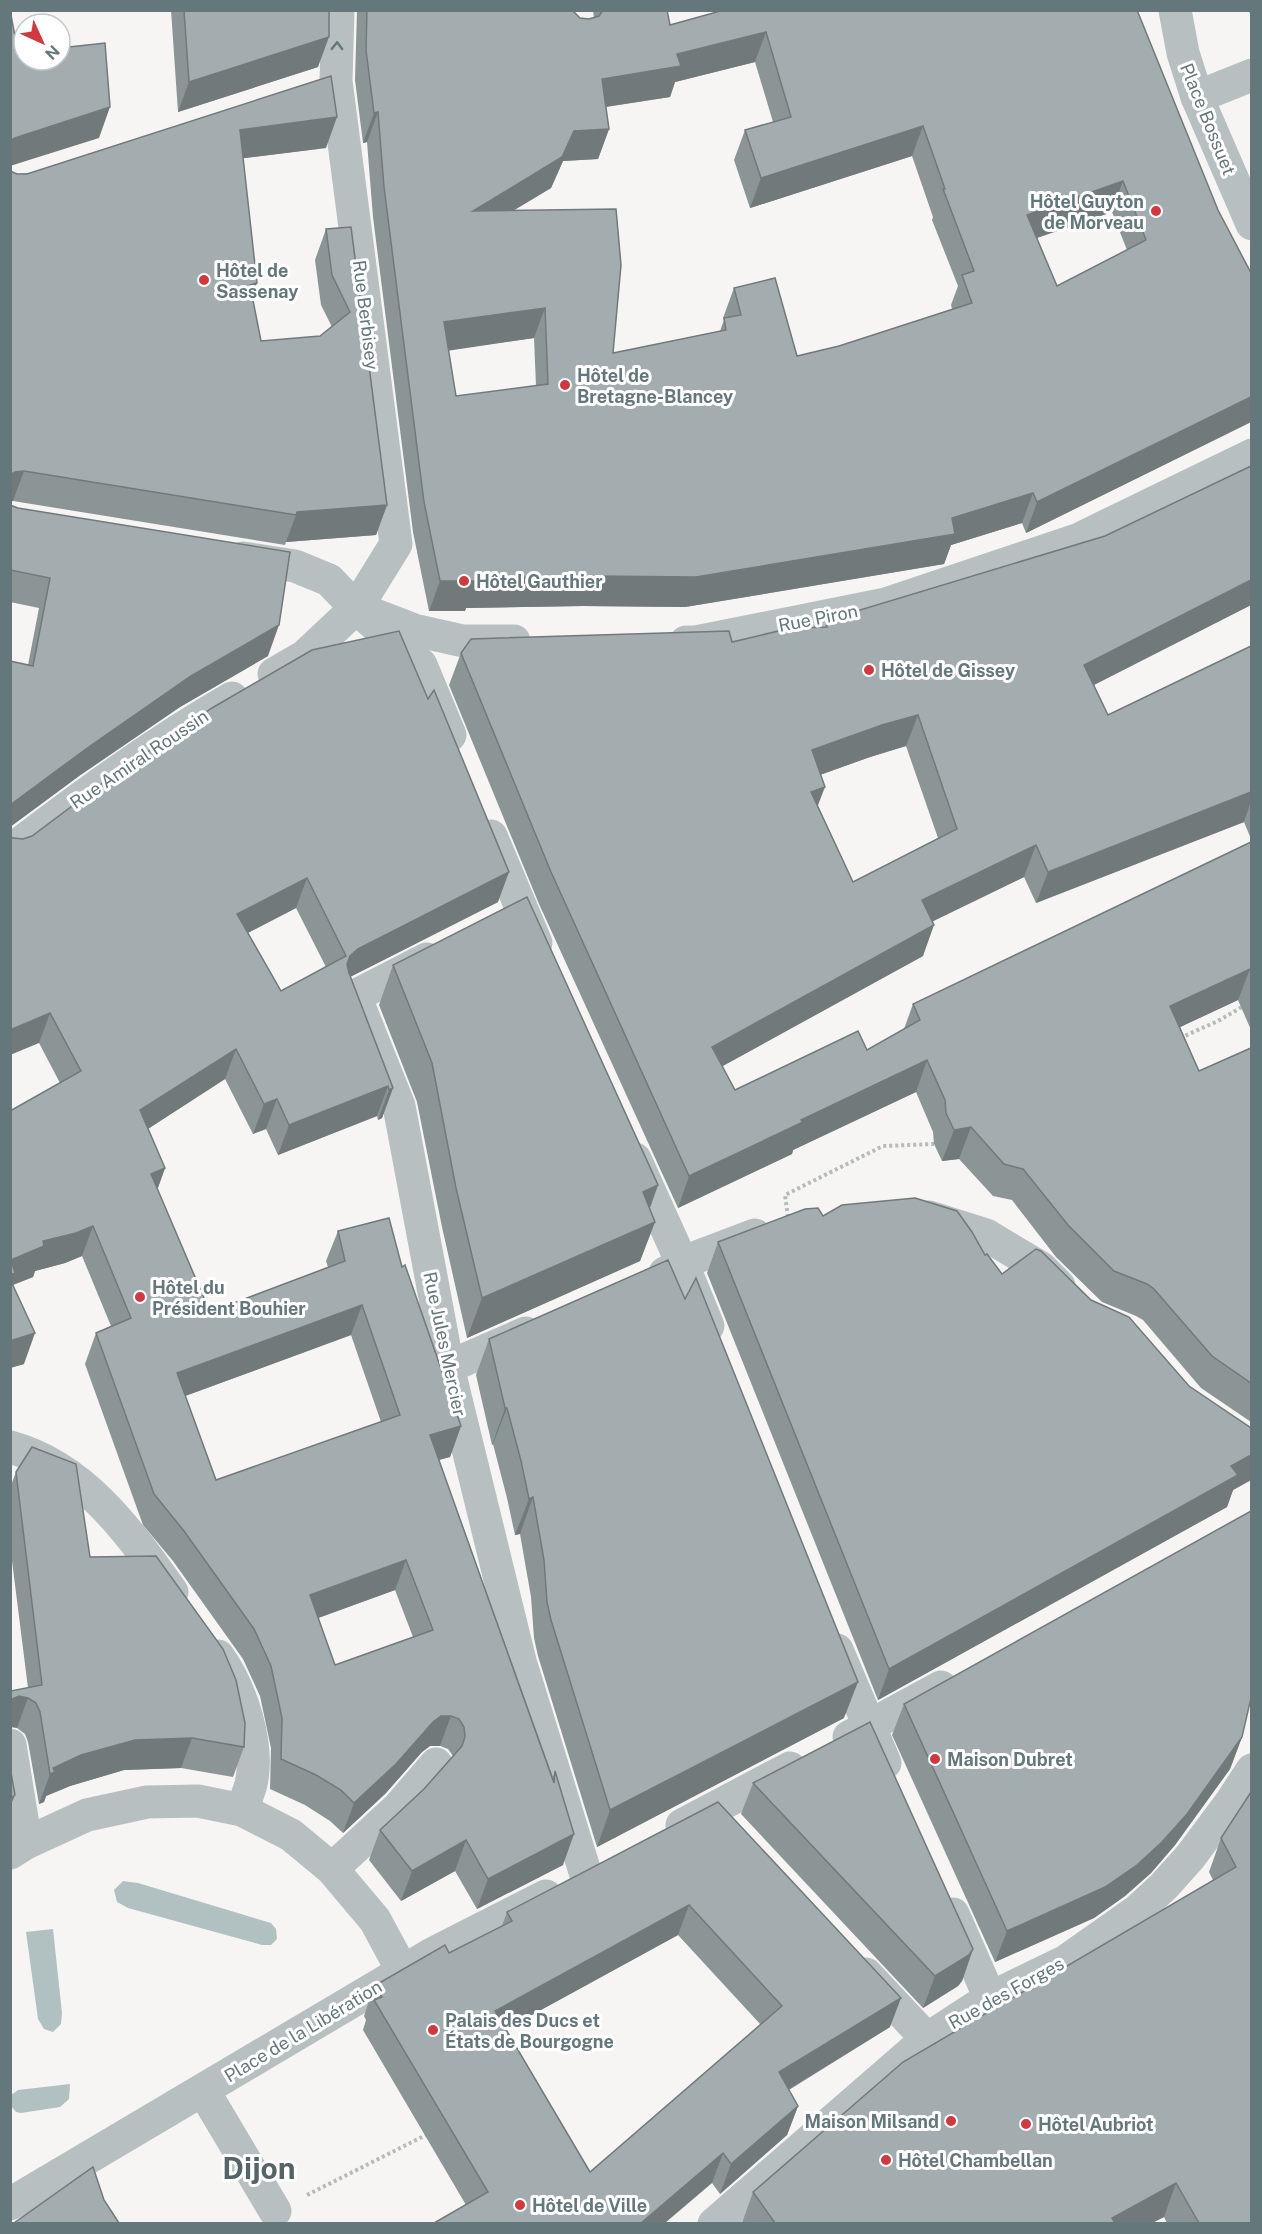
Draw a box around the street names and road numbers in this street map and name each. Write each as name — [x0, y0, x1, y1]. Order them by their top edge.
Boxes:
street label: Place Bossuet — [1176, 60, 1240, 178]
street label: Rue Berbisey — [349, 259, 383, 371]
street label: Rue Piron — [777, 600, 859, 636]
street label: Rue Amiral Roussin — [66, 705, 212, 813]
street label: Rue Jules Mercier — [419, 1270, 471, 1418]
street label: Rue des Forges — [945, 1953, 1067, 2033]
street label: Place de la Libération — [221, 1976, 385, 2086]

